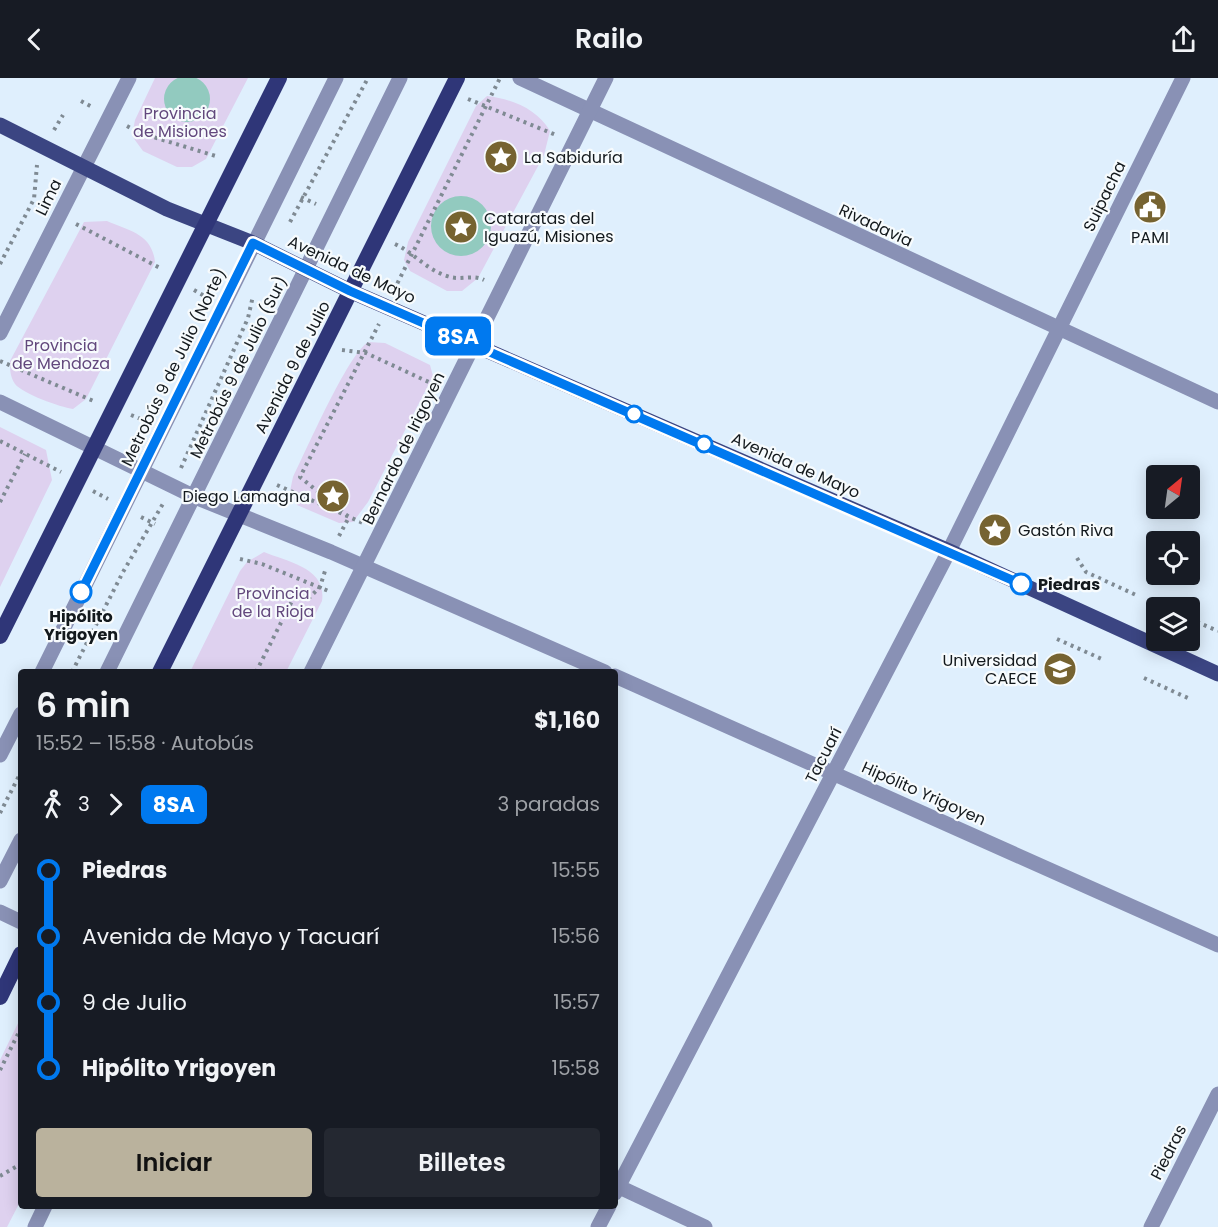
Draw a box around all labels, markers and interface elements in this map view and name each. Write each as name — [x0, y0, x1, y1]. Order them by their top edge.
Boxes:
text: Railo — [575, 20, 643, 57]
icon: back — [18, 23, 51, 56]
icon: share — [1167, 23, 1200, 56]
park label: Provincia de Misiones — [133, 102, 227, 143]
place icon: La Sabiduría — [483, 139, 519, 175]
place label: La Sabiduría — [524, 146, 623, 169]
street label: Suipacha — [1077, 157, 1131, 235]
street label: Lima — [30, 175, 67, 219]
public building icon: PAMI — [1132, 189, 1168, 225]
street label: Rivadavia — [835, 198, 916, 253]
place label: Cataratas del Iguazú, Misiones — [484, 207, 614, 248]
place icon: Cataratas del Iguazú, Misiones — [443, 209, 479, 245]
place label: PAMI — [1131, 226, 1169, 249]
street label: Avenida de Mayo — [284, 230, 419, 309]
street label: Metrobús 9 de Julio (Norte) — [115, 264, 231, 470]
street label: Metrobús 9 de Julio (Sur) — [184, 272, 293, 462]
street label: Avenida 9 de Julio — [249, 297, 336, 437]
line badge: 8SA — [424, 316, 492, 356]
text: 8SA — [437, 322, 479, 351]
park label: Provincia de Mendoza — [12, 334, 110, 375]
street label: Bernardo de Irigoyen — [356, 368, 450, 528]
unlabelled marker — [625, 405, 643, 423]
street label: Avenida de Mayo — [728, 427, 864, 504]
unlabelled marker — [695, 435, 713, 453]
north arrow — [1146, 465, 1200, 519]
map controls — [1146, 465, 1200, 651]
place icon: Diego Lamagna — [315, 478, 351, 514]
place label: Diego Lamagna — [183, 485, 310, 508]
place icon: Gastón Riva — [977, 512, 1013, 548]
place label: Gastón Riva — [1018, 519, 1114, 542]
button: locate — [1146, 531, 1200, 585]
marker: Piedras — [1010, 573, 1032, 595]
place label: Piedras — [1038, 573, 1100, 596]
marker: Hipólito Yrigoyen — [70, 581, 92, 603]
park label: Provincia de la Rioja — [232, 582, 314, 623]
button: layers — [1146, 597, 1200, 651]
place label: Hipólito Yrigoyen — [44, 605, 118, 646]
place label: Universidad CAECE — [942, 649, 1037, 690]
school or university icon: Universidad CAECE — [1042, 651, 1078, 687]
text: 6 min — [36, 682, 131, 729]
text: $1,160 — [534, 705, 600, 736]
street label: Tacuarí — [800, 723, 847, 787]
text: 15:52 – 15:58 · Autobús — [36, 729, 254, 757]
street label: Hipólito Yrigoyen — [858, 756, 990, 831]
icon: walk — [36, 788, 69, 821]
icon: forward — [99, 788, 132, 821]
text: 3 — [78, 790, 90, 818]
text: 8SA — [153, 790, 195, 819]
text: 3 paradas — [497, 790, 600, 818]
text: Piedras — [82, 855, 167, 886]
text: 15:55 — [552, 856, 600, 884]
text: Avenida de Mayo y Tacuarí — [82, 921, 379, 952]
text: 15:56 — [552, 922, 600, 950]
text: 9 de Julio — [82, 987, 187, 1018]
text: 15:57 — [553, 988, 600, 1016]
text: Hipólito Yrigoyen — [82, 1053, 276, 1084]
text: 15:58 — [552, 1054, 600, 1082]
street label: Piedras — [1145, 1121, 1192, 1184]
button: Iniciar — [36, 1128, 312, 1197]
button: Billetes — [324, 1128, 600, 1197]

